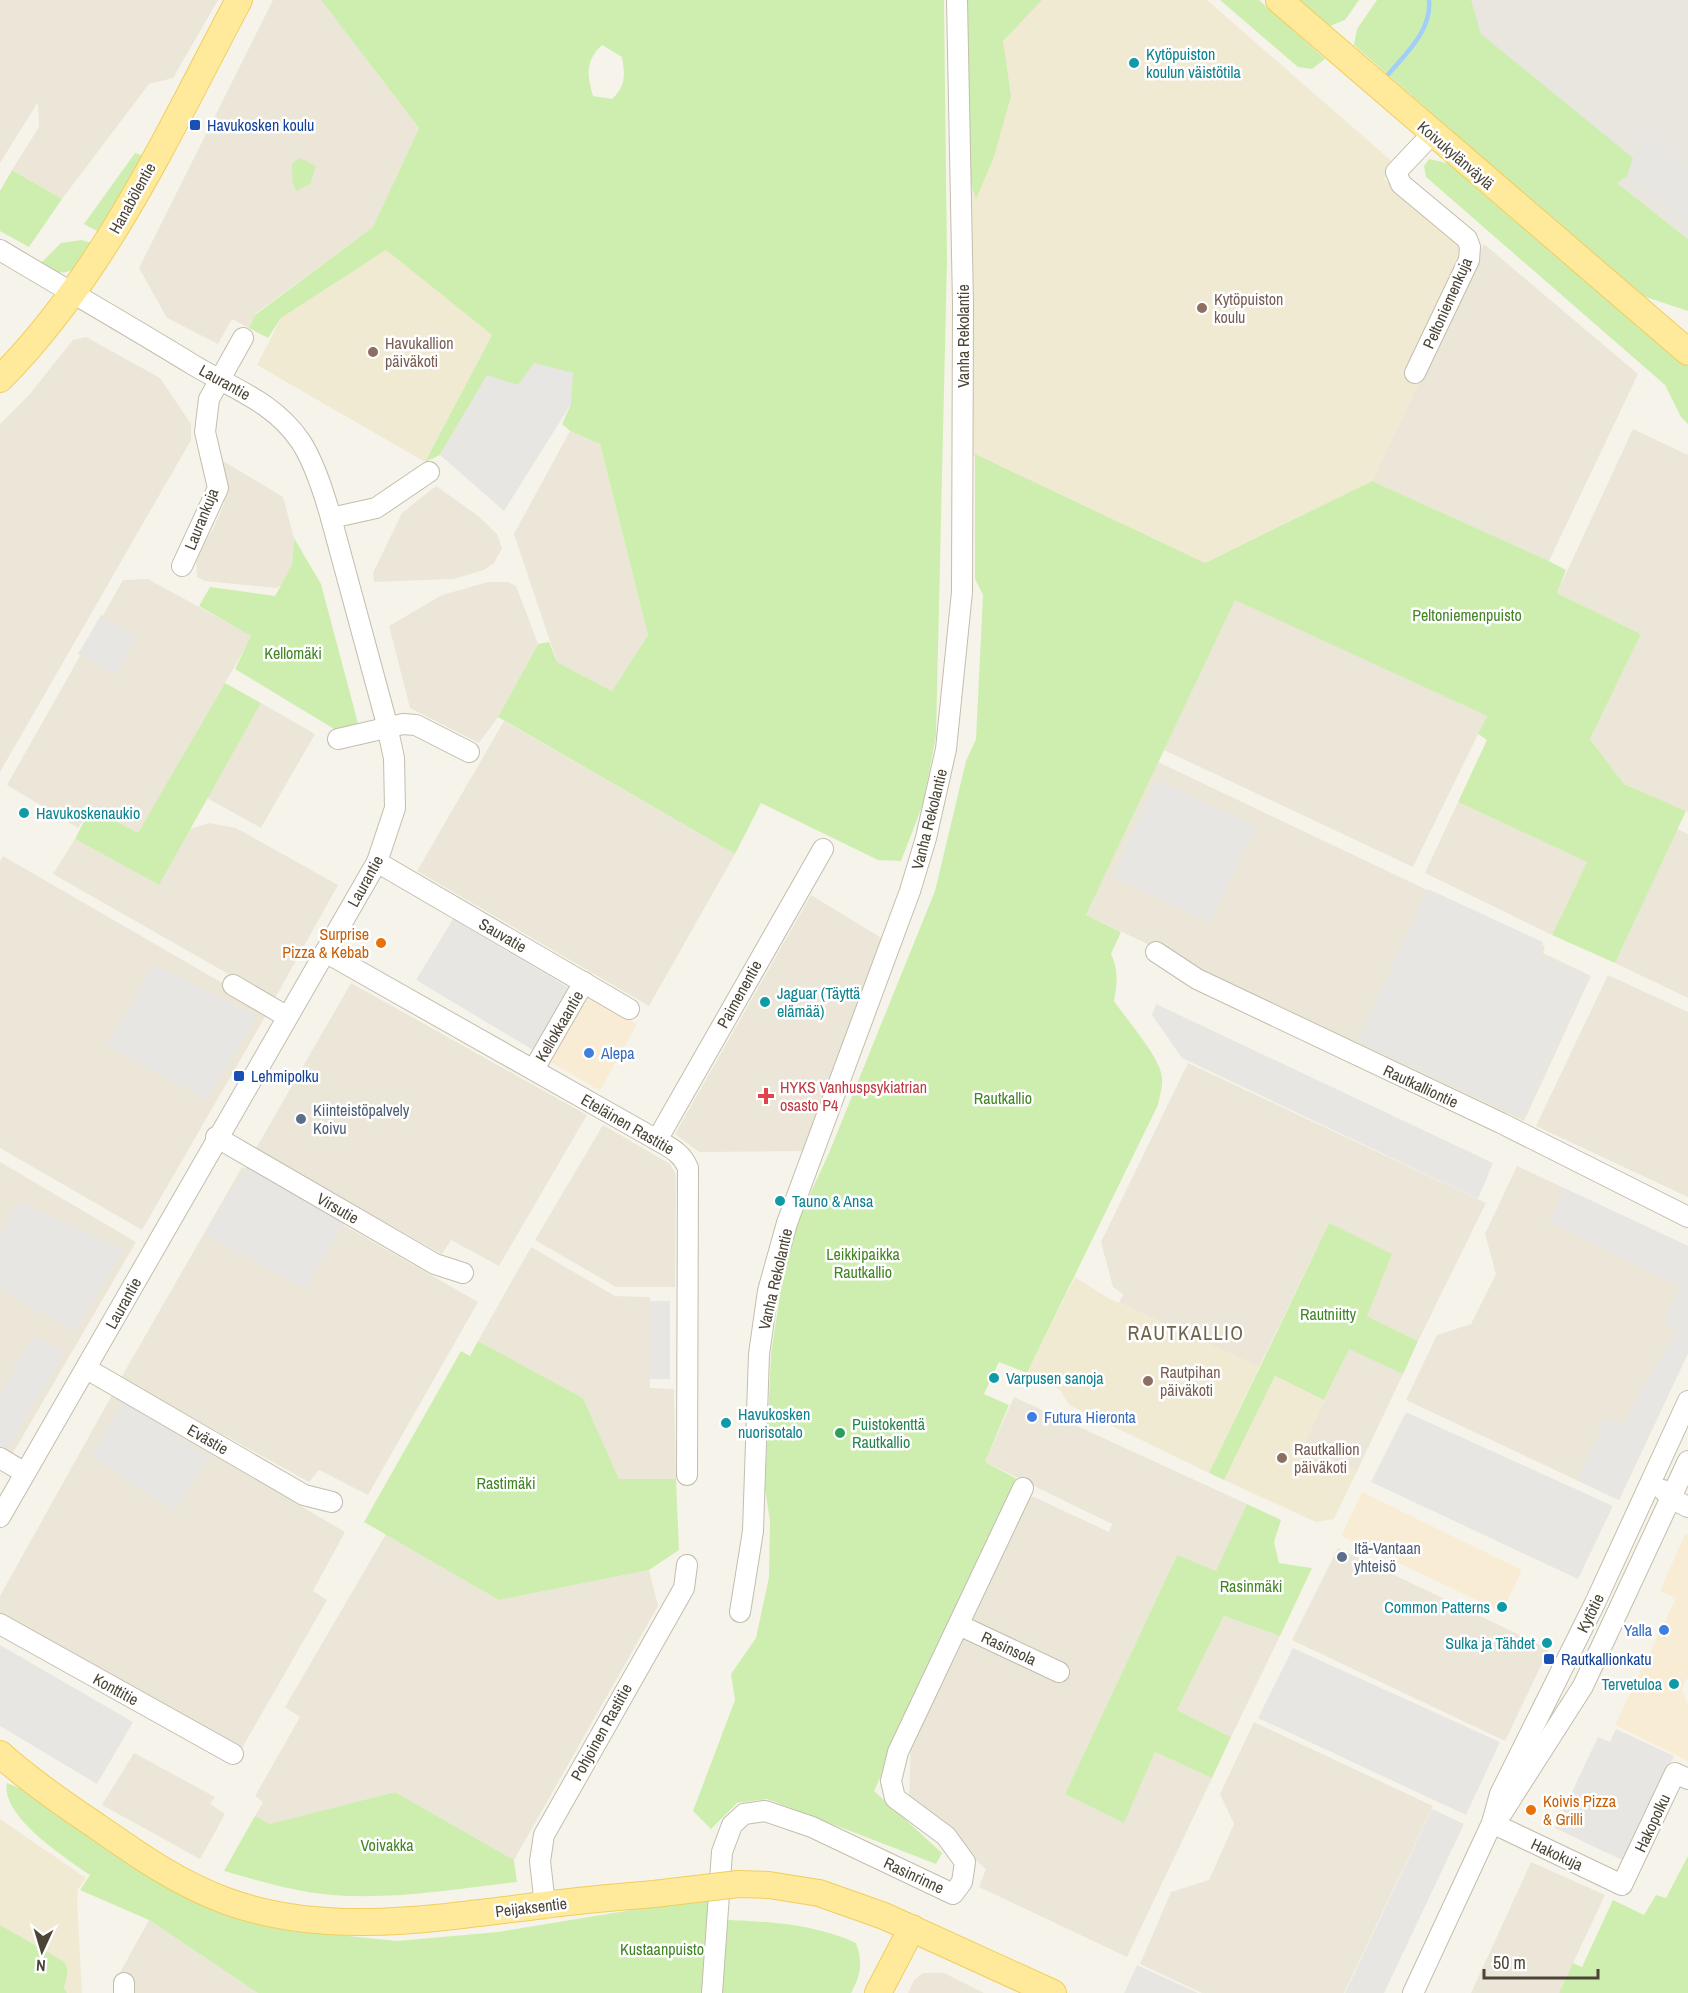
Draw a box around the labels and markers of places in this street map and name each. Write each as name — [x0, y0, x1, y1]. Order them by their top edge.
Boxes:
place label: Kytöpuiston koulun väistötila — [1146, 43, 1242, 83]
marker: Kytöpuiston koulun väistötila — [1127, 56, 1141, 70]
place label: Havukosken koulu — [207, 114, 314, 136]
marker: Havukosken koulu — [188, 118, 202, 132]
place label: Kytöpuiston koulu — [1214, 288, 1283, 328]
marker: Kytöpuiston koulu — [1195, 301, 1209, 315]
place label: Havukallion päiväkoti — [385, 332, 454, 372]
marker: Havukallion päiväkoti — [366, 345, 380, 359]
place label: Havukoskenaukio — [36, 802, 140, 824]
marker: Havukoskenaukio — [17, 806, 31, 820]
place label: Surprise Pizza & Kebab — [282, 923, 369, 963]
marker: Surprise Pizza & Kebab — [374, 936, 388, 950]
place label: Jaguar (Täyttä elämää) — [777, 982, 861, 1022]
marker: Jaguar (Täyttä elämää) — [758, 995, 772, 1009]
place label: Alepa — [600, 1042, 635, 1064]
marker: Alepa — [582, 1046, 596, 1060]
place label: Lehmipolku — [251, 1065, 319, 1087]
marker: Lehmipolku — [232, 1069, 246, 1083]
place label: HYKS Vanhuspsykiatrian osasto P4 — [780, 1076, 927, 1116]
marker: HYKS Vanhuspsykiatrian osasto P4 — [757, 1087, 775, 1105]
place label: Kiinteistöpalvely Koivu — [313, 1099, 410, 1139]
marker: Kiinteistöpalvely Koivu — [294, 1112, 308, 1126]
place label: Tauno & Ansa — [792, 1190, 874, 1212]
marker: Tauno & Ansa — [773, 1194, 787, 1208]
place label: Rautpihan päiväkoti — [1160, 1361, 1221, 1401]
place label: Varpusen sanoja — [1006, 1367, 1104, 1389]
marker: Varpusen sanoja — [987, 1371, 1001, 1385]
marker: Rautpihan päiväkoti — [1141, 1374, 1155, 1388]
place label: Havukosken nuorisotalo — [738, 1403, 810, 1443]
place label: Futura Hieronta — [1044, 1406, 1137, 1428]
marker: Futura Hieronta — [1025, 1410, 1039, 1424]
place label: Puistokenttä Rautkallio — [852, 1413, 926, 1453]
marker: Havukosken nuorisotalo — [719, 1416, 733, 1430]
marker: Puistokenttä Rautkallio — [833, 1426, 847, 1440]
place label: Rautkallion päiväkoti — [1294, 1438, 1360, 1478]
marker: Rautkallion päiväkoti — [1275, 1451, 1289, 1465]
place label: Itä-Vantaan yhteisö — [1354, 1537, 1421, 1577]
marker: Itä-Vantaan yhteisö — [1335, 1550, 1349, 1564]
place label: Common Patterns — [1384, 1596, 1490, 1618]
marker: Common Patterns — [1495, 1600, 1509, 1614]
place label: Yalla — [1624, 1619, 1653, 1641]
marker: Yalla — [1657, 1623, 1671, 1637]
place label: Sulka ja Tähdet — [1445, 1632, 1535, 1654]
marker: Sulka ja Tähdet — [1540, 1636, 1554, 1650]
place label: Rautkallionkatu — [1561, 1648, 1651, 1670]
marker: Rautkallionkatu — [1542, 1652, 1556, 1666]
place label: Tervetuloa — [1601, 1673, 1663, 1695]
marker: Tervetuloa — [1667, 1677, 1681, 1691]
place label: Koivis Pizza & Grilli — [1543, 1790, 1617, 1830]
marker: Koivis Pizza & Grilli — [1524, 1803, 1538, 1817]

